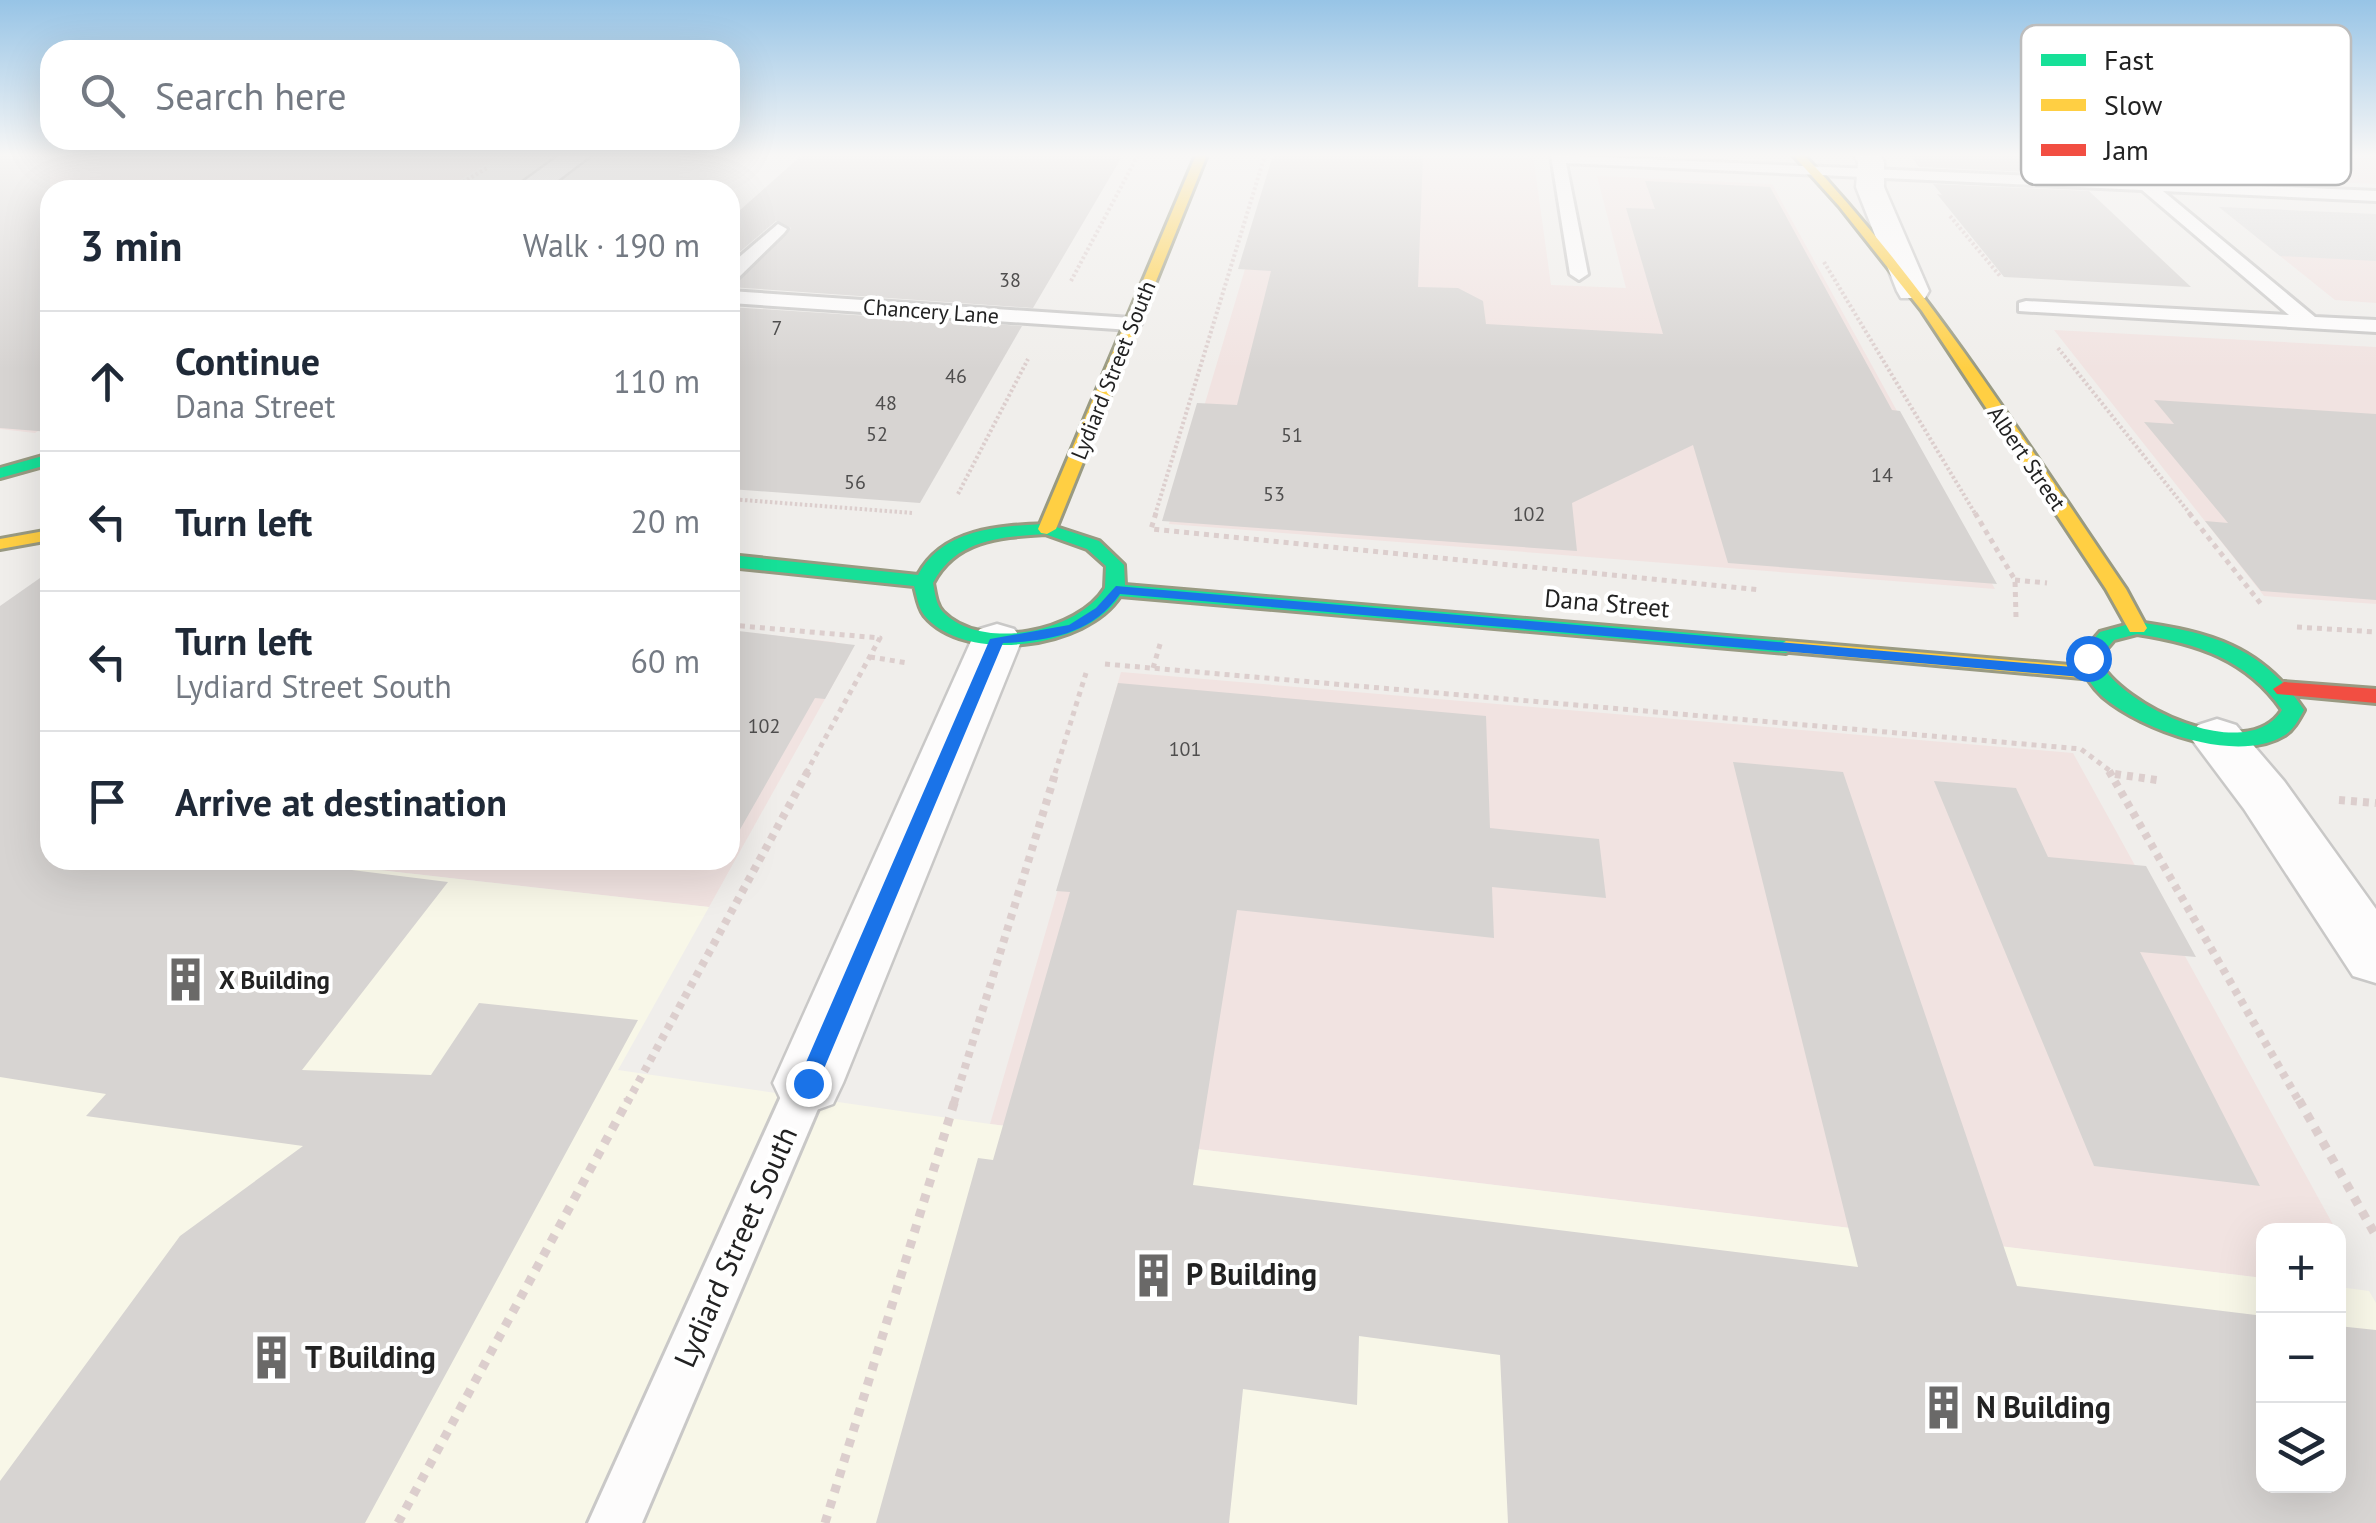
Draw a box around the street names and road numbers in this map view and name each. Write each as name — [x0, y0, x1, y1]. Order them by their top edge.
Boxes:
street label: Lydiard Street South — [1064, 277, 1162, 463]
street label: Chancery Lane — [862, 292, 1000, 330]
street label: Albert Street — [1982, 400, 2072, 516]
street label: Dana Street — [1543, 582, 1671, 624]
street label: Lydiard Street South — [664, 1120, 805, 1373]

